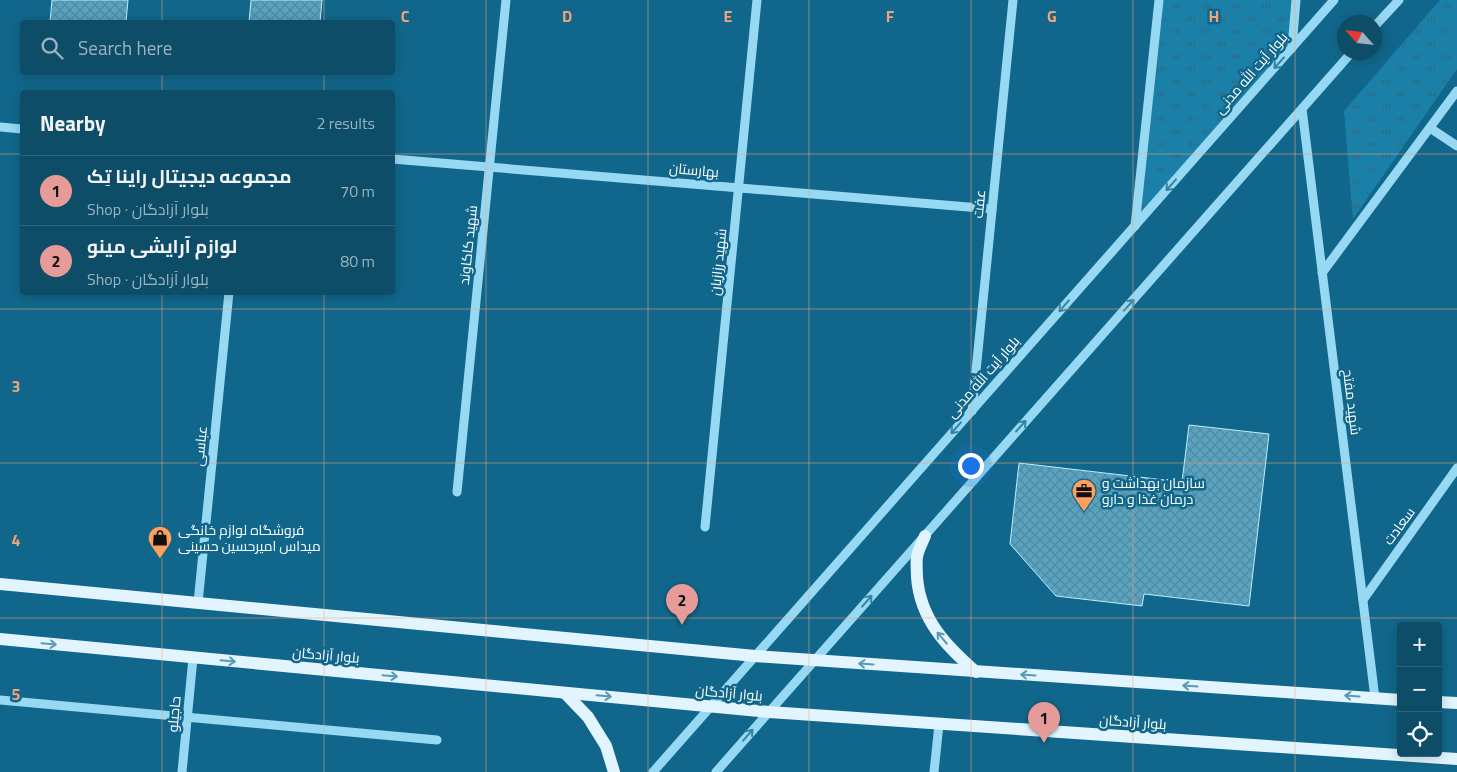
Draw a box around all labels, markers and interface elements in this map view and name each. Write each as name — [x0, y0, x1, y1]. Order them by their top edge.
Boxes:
text: C — [401, 4, 410, 28]
text: D — [562, 4, 572, 28]
text: E — [724, 4, 733, 28]
text: F — [886, 4, 895, 28]
text: G — [1047, 4, 1057, 28]
text: H — [1209, 4, 1219, 28]
north arrow — [1337, 15, 1382, 60]
search box — [20, 20, 395, 75]
street label: بلوار آیت الله مدنی — [1209, 27, 1292, 118]
text: Search here — [78, 33, 172, 62]
icon: search — [38, 34, 66, 62]
one-way arrow — [1273, 56, 1285, 69]
text: Nearby — [40, 107, 105, 139]
text: 2 results — [316, 111, 375, 135]
street label: بهارستان — [668, 157, 720, 182]
text: مجموعه دیجیتال راینا تِک — [87, 161, 291, 190]
one-way arrow — [1165, 178, 1177, 191]
text: 1 — [52, 179, 60, 203]
text: 70 m — [340, 179, 375, 203]
street label: عفت — [967, 189, 990, 219]
text: Shop · بلوار آزادگان — [87, 197, 209, 221]
street label: شهید کاکاوند — [453, 204, 482, 286]
street label: شهید رزازیان — [704, 227, 731, 297]
text: لوازم آرایشی مینو — [87, 231, 237, 260]
text: 2 — [52, 249, 60, 273]
text: 80 m — [340, 249, 375, 273]
text: Shop · بلوار آزادگان — [87, 267, 209, 291]
one-way arrow — [1123, 298, 1135, 311]
one-way arrow — [1058, 300, 1069, 313]
street label: بلوار آیت الله مدنی — [941, 331, 1024, 422]
street label: شهید مفتح — [1338, 368, 1367, 436]
text: 3 — [12, 374, 20, 398]
one-way arrow — [1016, 420, 1027, 433]
one-way arrow — [950, 422, 962, 435]
street label: عباسی — [187, 425, 212, 467]
your location — [958, 453, 984, 479]
place label: سازمان بهداشت و درمان غذا و دارو — [1102, 472, 1205, 509]
office icon: سازمان بهداشت و درمان غذا و دارو — [1071, 478, 1097, 512]
street label: سعادت — [1378, 502, 1420, 549]
place label: فروشگاه لوازم خانگی میداس امیرحسین حسینی — [178, 519, 321, 556]
shop icon: فروشگاه لوازم خانگی میداس امیرحسین حسینی — [147, 525, 173, 559]
text: 4 — [12, 528, 21, 552]
pin: 2 — [666, 584, 698, 625]
one-way arrow — [862, 594, 873, 607]
map controls — [1397, 622, 1442, 757]
button: + — [1397, 622, 1442, 667]
one-way arrow — [936, 631, 947, 644]
one-way arrow — [40, 639, 56, 649]
street label: بلوار آزادگان — [291, 641, 361, 668]
one-way arrow — [219, 656, 235, 666]
one-way arrow — [858, 659, 874, 669]
button: − — [1397, 667, 1442, 712]
one-way arrow — [1020, 670, 1036, 680]
one-way arrow — [381, 671, 397, 681]
street label: بلوار آزادگان — [694, 679, 764, 706]
one-way arrow — [1182, 681, 1198, 690]
text: 5 — [12, 682, 21, 706]
one-way arrow — [595, 691, 611, 701]
one-way arrow — [1344, 692, 1360, 701]
street label: حاجیلو — [161, 695, 186, 733]
pin: 1 — [1028, 702, 1060, 743]
street label: بلوار آزادگان — [1099, 709, 1167, 734]
button: locate — [1397, 712, 1442, 757]
one-way arrow — [742, 729, 754, 742]

